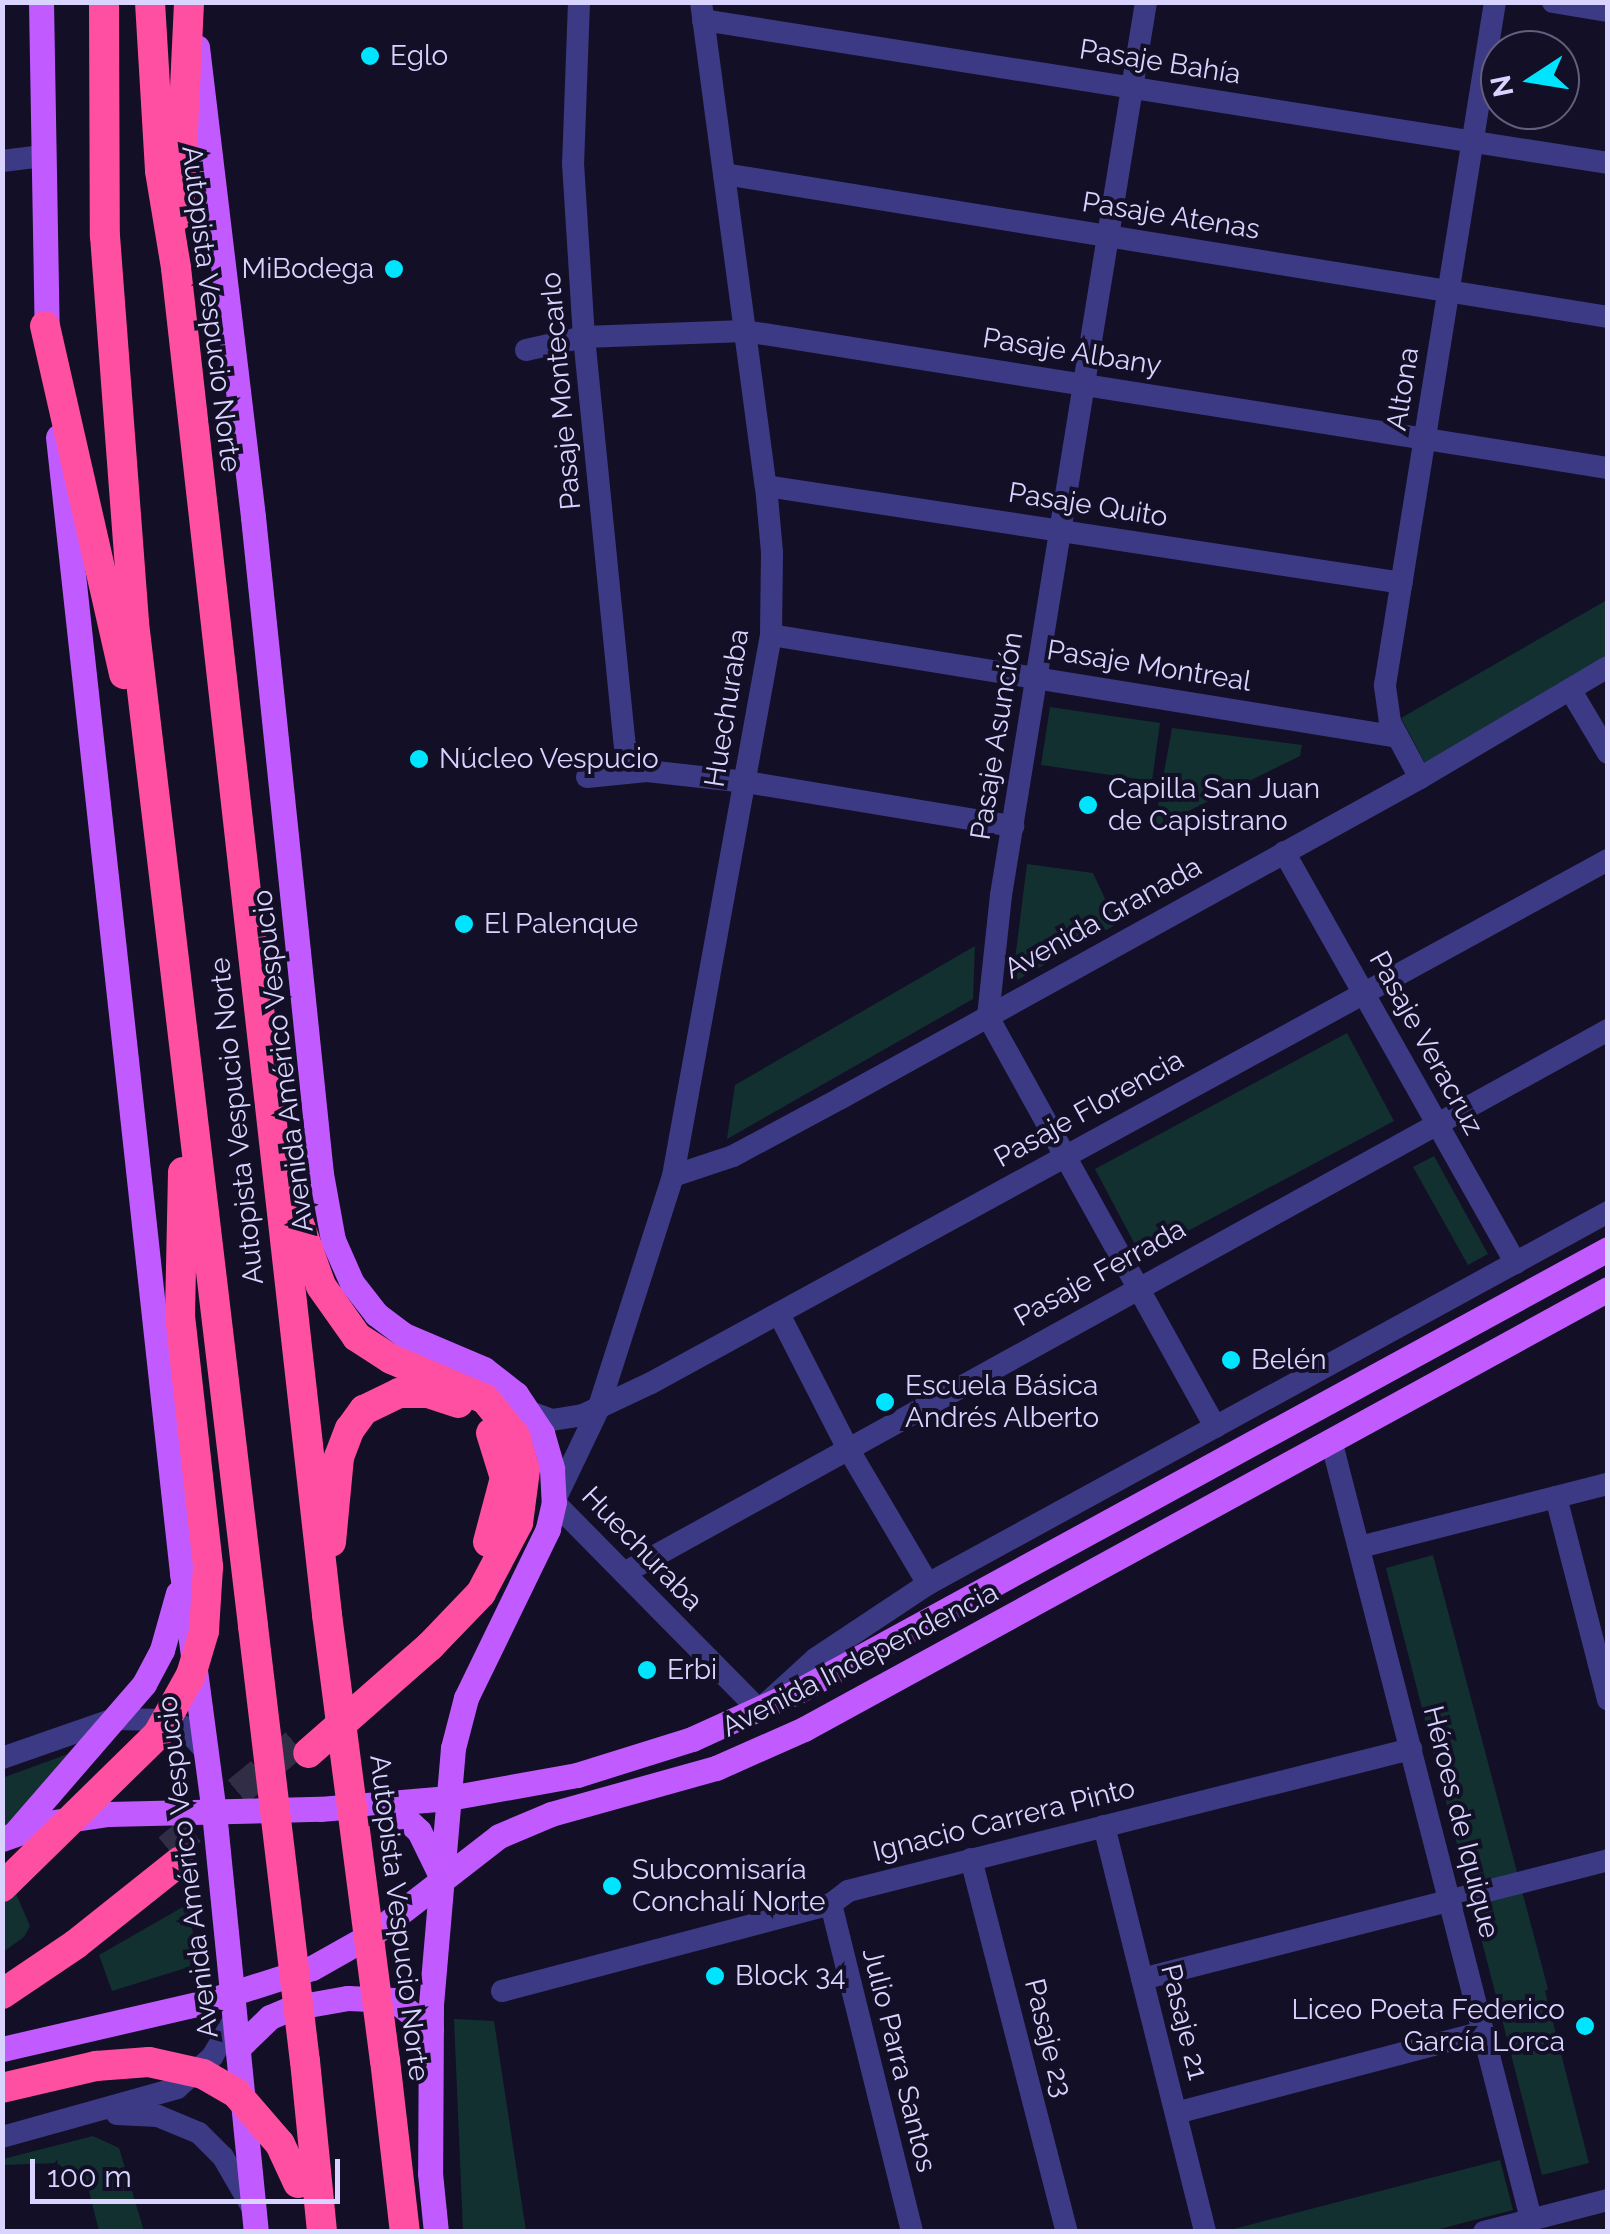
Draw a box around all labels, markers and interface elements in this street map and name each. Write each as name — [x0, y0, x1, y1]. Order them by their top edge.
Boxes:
north arrow — [1480, 30, 1580, 130]
street label: Pasaje Bahía — [1077, 33, 1243, 91]
place label: Eglo — [390, 39, 448, 73]
marker: Eglo — [359, 45, 381, 67]
text: N — [1484, 72, 1520, 100]
street label: Autopista Vespucio Norte — [174, 143, 248, 475]
street label: Pasaje Atenas — [1079, 185, 1263, 247]
place label: MiBodega — [242, 252, 374, 286]
marker: MiBodega — [383, 258, 405, 280]
street label: Pasaje Montecarlo — [534, 271, 588, 511]
street label: Pasaje Albany — [980, 321, 1164, 383]
street label: Altona — [1380, 345, 1426, 433]
street label: Pasaje Quito — [1006, 476, 1170, 534]
street label: Huechuraba — [698, 627, 756, 789]
street label: Pasaje Asunción — [964, 629, 1030, 843]
street label: Pasaje Montreal — [1044, 633, 1254, 699]
place label: Núcleo Vespucio — [439, 742, 660, 776]
marker: Núcleo Vespucio — [408, 748, 430, 770]
place label: Capilla San Juan de Capistrano — [1108, 772, 1321, 838]
marker: Capilla San Juan de Capistrano — [1077, 794, 1099, 816]
street label: Avenida Granada — [998, 850, 1208, 986]
street label: Avenida Américo Vespucio — [245, 887, 321, 1235]
place label: El Palenque — [484, 907, 639, 941]
marker: El Palenque — [453, 913, 475, 935]
street label: Pasaje Veracruz — [1362, 945, 1490, 1141]
street label: Autopista Vespucio Norte — [203, 955, 271, 1287]
street label: Pasaje Florencia — [989, 1043, 1189, 1175]
street label: Pasaje Ferrada — [1008, 1212, 1192, 1334]
place label: Belén — [1251, 1343, 1326, 1377]
marker: Belén — [1220, 1349, 1242, 1371]
place label: Escuela Básica Andrés Alberto — [905, 1369, 1100, 1435]
marker: Escuela Básica Andrés Alberto — [874, 1391, 896, 1413]
street label: Huechuraba — [574, 1480, 710, 1618]
street label: Avenida Independencia — [716, 1576, 1004, 1744]
place label: Erbi — [667, 1653, 717, 1687]
marker: Erbi — [636, 1659, 658, 1681]
street label: Avenida Américo Vespucio — [150, 1693, 226, 2041]
street label: Héroes de Iquique — [1416, 1702, 1506, 1942]
street label: Autopista Vespucio Norte — [362, 1752, 436, 2084]
street label: Ignacio Carrera Pinto — [870, 1771, 1138, 1869]
place label: Subcomisaría Conchalí Norte — [632, 1853, 825, 1919]
marker: Subcomisaría Conchalí Norte — [601, 1875, 623, 1897]
street label: Julio Parra Santos — [855, 1944, 943, 2176]
place label: Block 34 — [735, 1959, 846, 1993]
street label: Pasaje 21 — [1153, 1961, 1215, 2083]
marker: Block 34 — [704, 1965, 726, 1987]
street label: Pasaje 23 — [1017, 1975, 1079, 2101]
place label: Liceo Poeta Federico García Lorca — [1292, 1993, 1565, 2059]
marker: Liceo Poeta Federico García Lorca — [1574, 2015, 1596, 2037]
scale bar — [35, 2139, 345, 2201]
text: 100 m — [47, 2159, 132, 2194]

